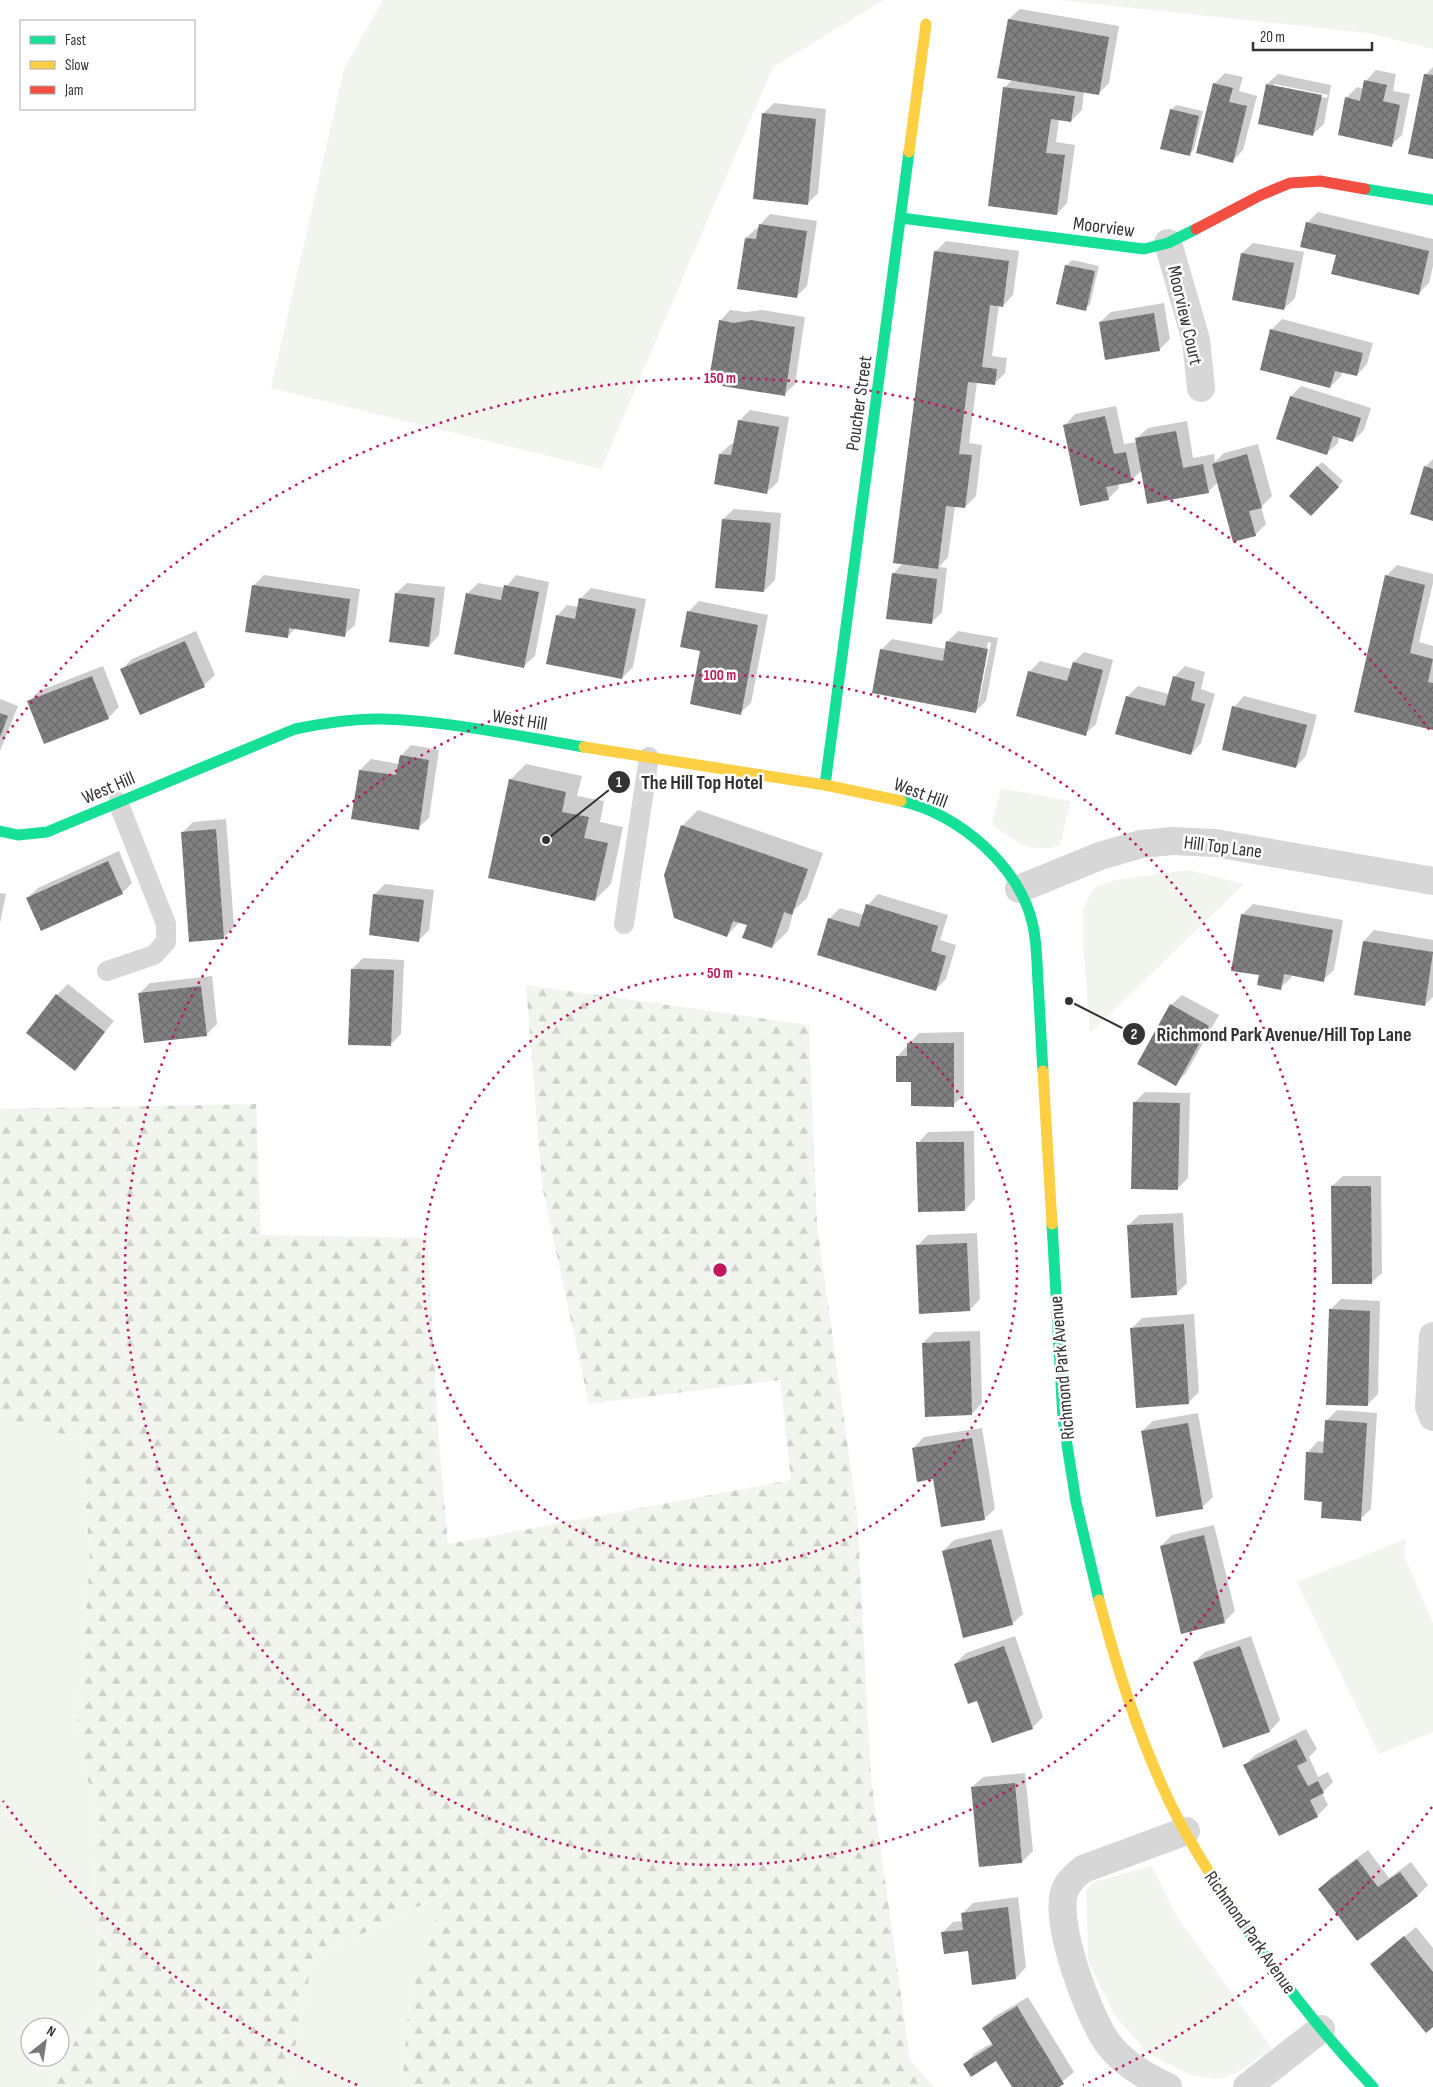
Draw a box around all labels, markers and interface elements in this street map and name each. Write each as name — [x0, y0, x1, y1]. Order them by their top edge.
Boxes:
legend — [20, 20, 195, 110]
scale bar — [1253, 20, 1372, 52]
text: 20 m — [1260, 28, 1285, 47]
text: Fast — [65, 31, 87, 50]
text: Slow — [65, 56, 89, 75]
text: Jam — [64, 81, 83, 100]
street label: Moorview — [1072, 212, 1136, 243]
street label: Moorview Court — [1162, 263, 1207, 367]
street label: Poucher Street — [841, 354, 878, 452]
text: 150 m — [704, 369, 736, 388]
text: 100 m — [704, 666, 736, 685]
street label: West Hill — [491, 705, 549, 736]
callout: The Hill Top Hotel — [606, 764, 773, 799]
street label: West Hill — [79, 767, 139, 810]
text: The Hill Top Hotel — [641, 771, 763, 795]
text: 1 — [616, 773, 622, 792]
street label: West Hill — [890, 773, 951, 814]
street label: Hill Top Lane — [1182, 831, 1263, 864]
text: 50 m — [707, 964, 733, 983]
callout: Richmond Park Avenue/Hill Top Lane — [1121, 1017, 1421, 1052]
text: Richmond Park Avenue/Hill Top Lane — [1157, 1023, 1411, 1047]
text: 2 — [1131, 1025, 1137, 1044]
centre of rings — [711, 1261, 729, 1279]
street label: Richmond Park Avenue — [1045, 1295, 1080, 1441]
street label: Richmond Park Avenue — [1199, 1867, 1301, 1999]
north arrow — [20, 2017, 70, 2067]
text: N — [44, 2022, 59, 2040]

